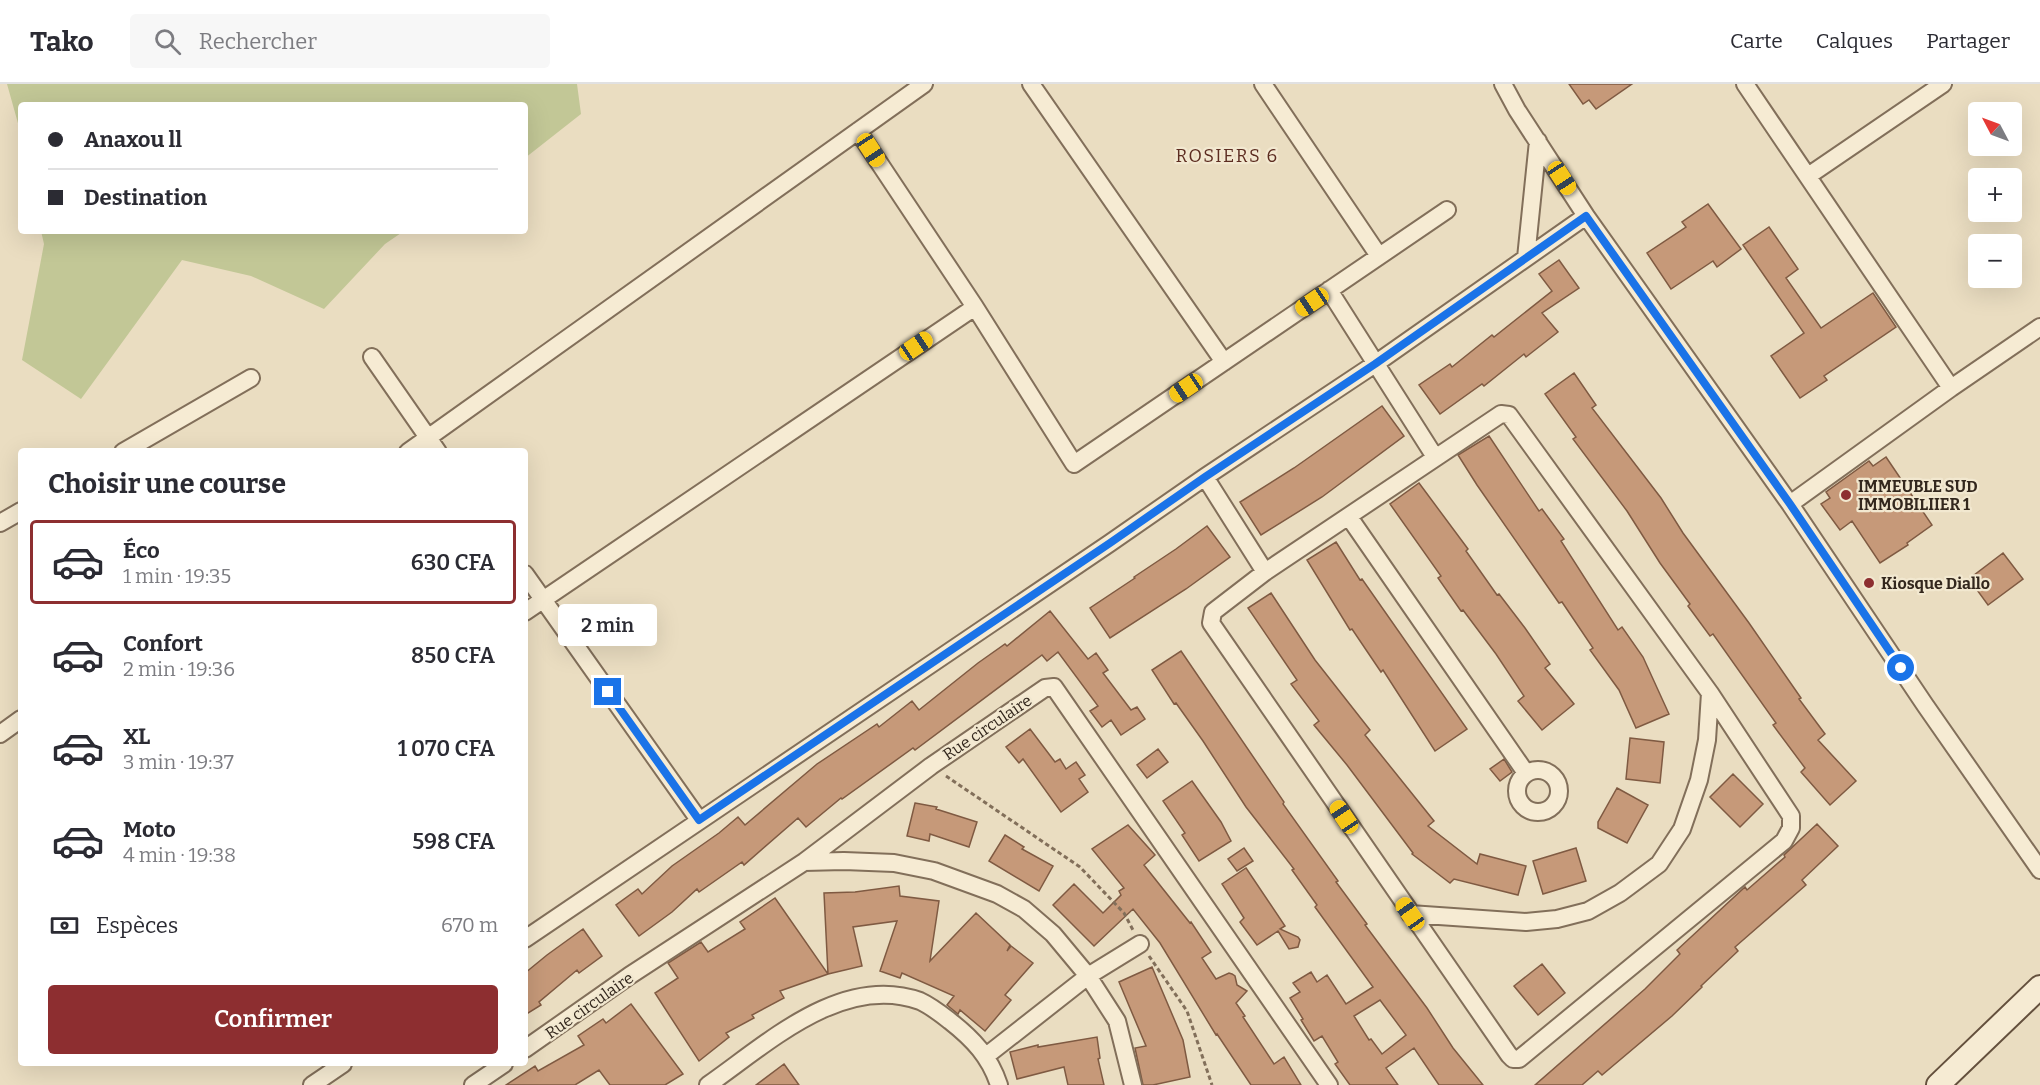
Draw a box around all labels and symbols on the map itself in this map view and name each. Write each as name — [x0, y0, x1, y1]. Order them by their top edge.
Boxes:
north arrow — [1968, 102, 2022, 156]
car — [854, 130, 888, 170]
district label: ROSIERS 6 — [1175, 145, 1279, 167]
car — [1545, 158, 1579, 198]
car — [1292, 284, 1332, 320]
car — [896, 328, 936, 364]
car — [1166, 370, 1206, 406]
place label: IMMEUBLE SUD IMMOBILIIER 1 — [1858, 477, 1978, 514]
marker: IMMEUBLE SUD IMMOBILIIER 1 — [1839, 488, 1853, 502]
place label: Kiosque Diallo — [1881, 574, 1990, 593]
marker: Kiosque Diallo — [1862, 576, 1876, 590]
callout: 2 min — [558, 605, 658, 647]
route start — [1887, 654, 1914, 681]
route end — [594, 678, 621, 705]
street label: Rue circulaire — [939, 691, 1035, 764]
car — [1326, 797, 1362, 837]
car — [1392, 894, 1428, 934]
street label: Rue circulaire — [542, 968, 637, 1043]

